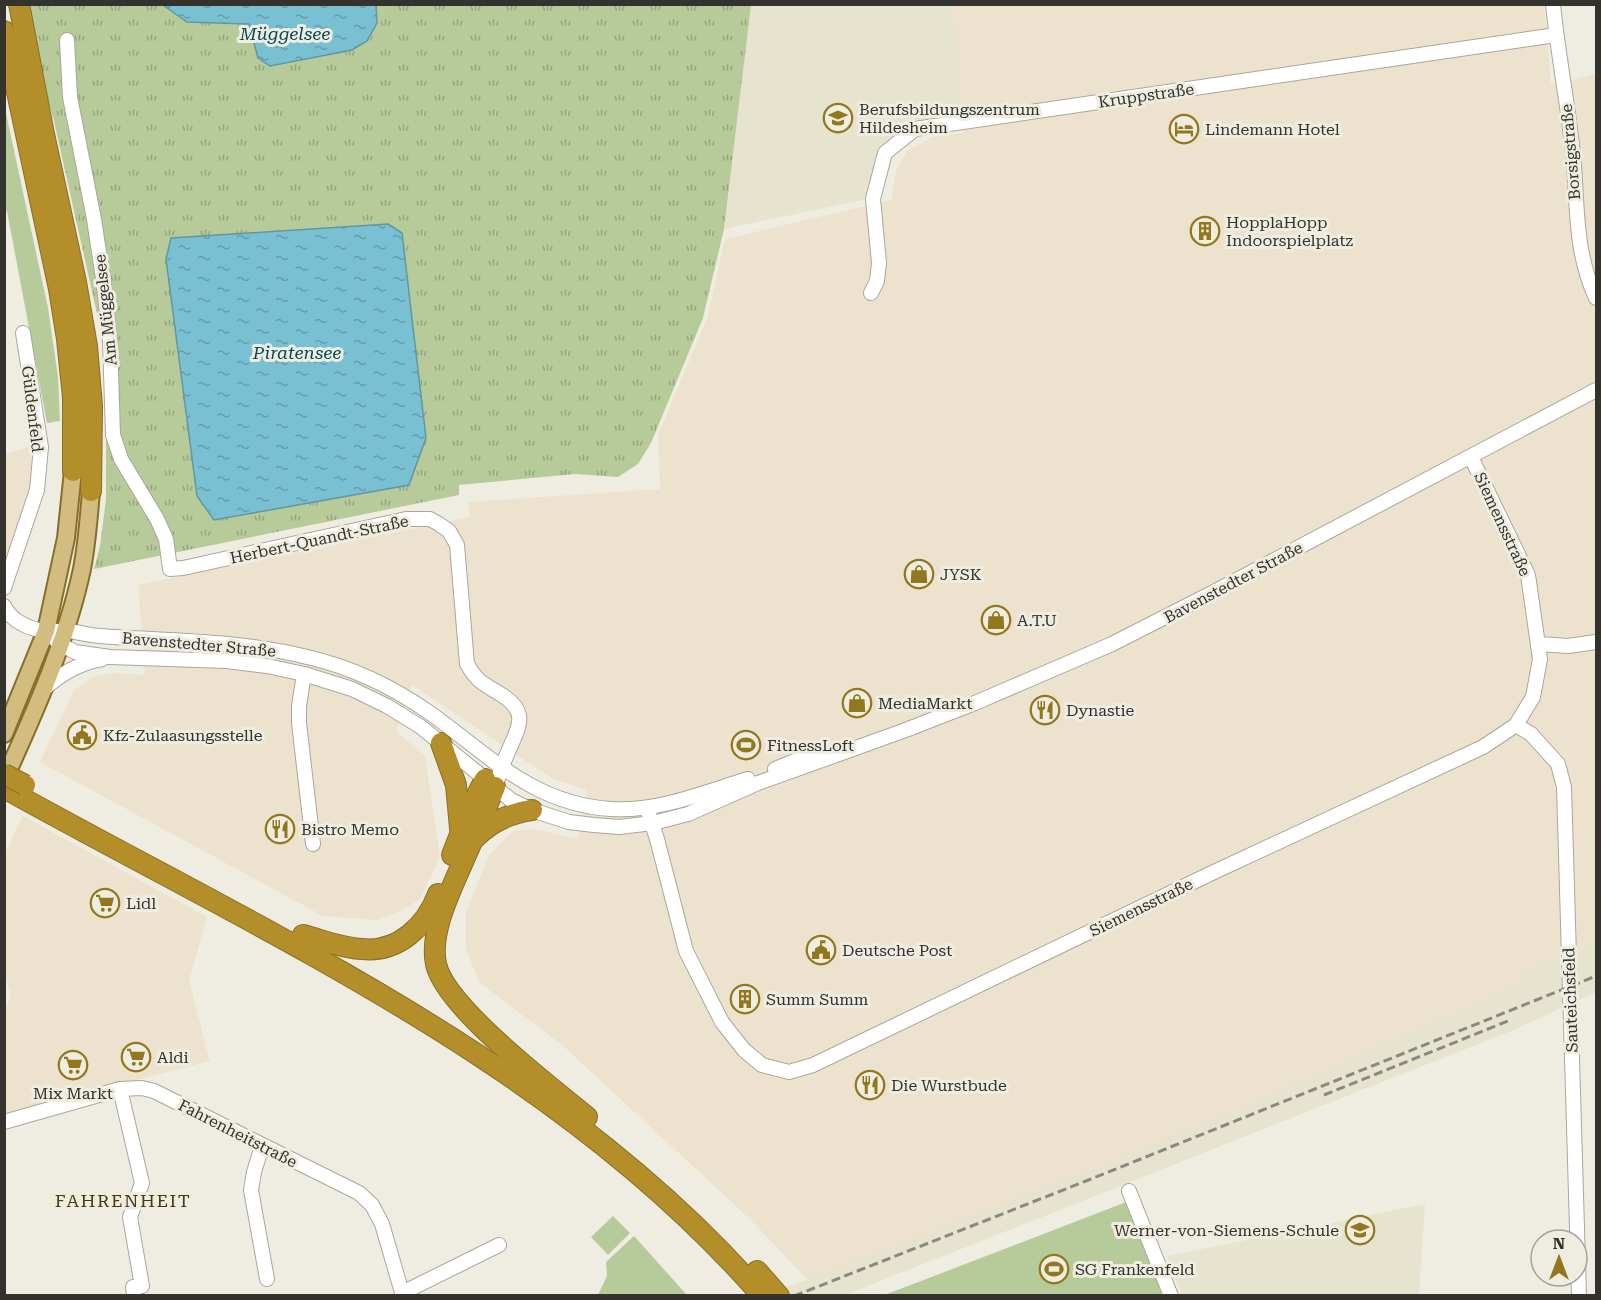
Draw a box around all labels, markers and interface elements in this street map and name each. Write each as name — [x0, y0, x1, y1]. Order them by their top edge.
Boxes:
water label: Müggelsee — [239, 23, 330, 44]
street label: Kruppstraße — [1097, 79, 1195, 112]
place label: Berufsbildungszentrum Hildesheim — [859, 100, 1040, 137]
school or university icon: Berufsbildungszentrum Hildesheim — [822, 102, 854, 134]
street label: Borsigstraße — [1557, 103, 1584, 201]
hotel icon: Lindemann Hotel — [1168, 113, 1200, 145]
place label: Lindemann Hotel — [1205, 120, 1340, 139]
place label: HopplaHopp Indoorspielplatz — [1226, 213, 1354, 250]
building icon: HopplaHopp Indoorspielplatz — [1189, 215, 1221, 247]
street label: Am Müggelsee — [90, 253, 121, 366]
water label: Piratensee — [252, 342, 341, 363]
street label: Güldenfeld — [18, 365, 47, 453]
street label: Siemensstraße — [1470, 469, 1535, 579]
street label: Herbert-Quandt-Straße — [228, 511, 410, 568]
street label: Bavenstedter Straße — [1161, 538, 1306, 627]
shop icon: JYSK — [903, 558, 935, 590]
place label: JYSK — [940, 565, 982, 584]
shop icon: A.T.U — [980, 604, 1012, 636]
place label: A.T.U — [1017, 611, 1057, 630]
street label: Bavenstedter Straße — [121, 628, 277, 661]
shop icon: MediaMarkt — [841, 687, 873, 719]
place label: MediaMarkt — [878, 694, 972, 713]
restaurant icon: Dynastie — [1029, 694, 1061, 726]
place label: Dynastie — [1066, 701, 1135, 720]
public building icon: Kfz-Zulaasungsstelle — [66, 719, 98, 751]
place label: Kfz-Zulaasungsstelle — [103, 726, 263, 745]
sports icon: FitnessLoft — [730, 729, 762, 761]
place label: FitnessLoft — [767, 736, 854, 755]
restaurant icon: Bistro Memo — [264, 813, 296, 845]
place label: Bistro Memo — [301, 820, 399, 839]
street label: Siemensstraße — [1086, 874, 1196, 941]
supermarket icon: Lidl — [89, 887, 121, 919]
place label: Lidl — [126, 894, 156, 913]
public building icon: Deutsche Post — [805, 934, 837, 966]
place label: Deutsche Post — [842, 941, 952, 960]
street label: Sauteichsfeld — [1559, 947, 1582, 1053]
building icon: Summ Summ — [729, 983, 761, 1015]
place label: Summ Summ — [766, 990, 869, 1009]
supermarket icon: Aldi — [120, 1041, 152, 1073]
place label: Aldi — [157, 1048, 189, 1067]
supermarket icon: Mix Markt — [57, 1049, 89, 1081]
restaurant icon: Die Wurstbude — [854, 1069, 886, 1101]
place label: Die Wurstbude — [891, 1076, 1007, 1095]
place label: Mix Markt — [33, 1084, 113, 1103]
street label: Fahrenheitstraße — [175, 1095, 301, 1172]
district label: FAHRENHEIT — [55, 1190, 191, 1211]
school or university icon: Werner-von-Siemens-Schule — [1344, 1214, 1376, 1246]
place label: Werner-von-Siemens-Schule — [1114, 1221, 1339, 1240]
north arrow — [1529, 1228, 1589, 1288]
text: N — [1553, 1234, 1565, 1253]
sports icon: SG Frankenfeld — [1038, 1253, 1070, 1285]
place label: SG Frankenfeld — [1075, 1260, 1195, 1279]

